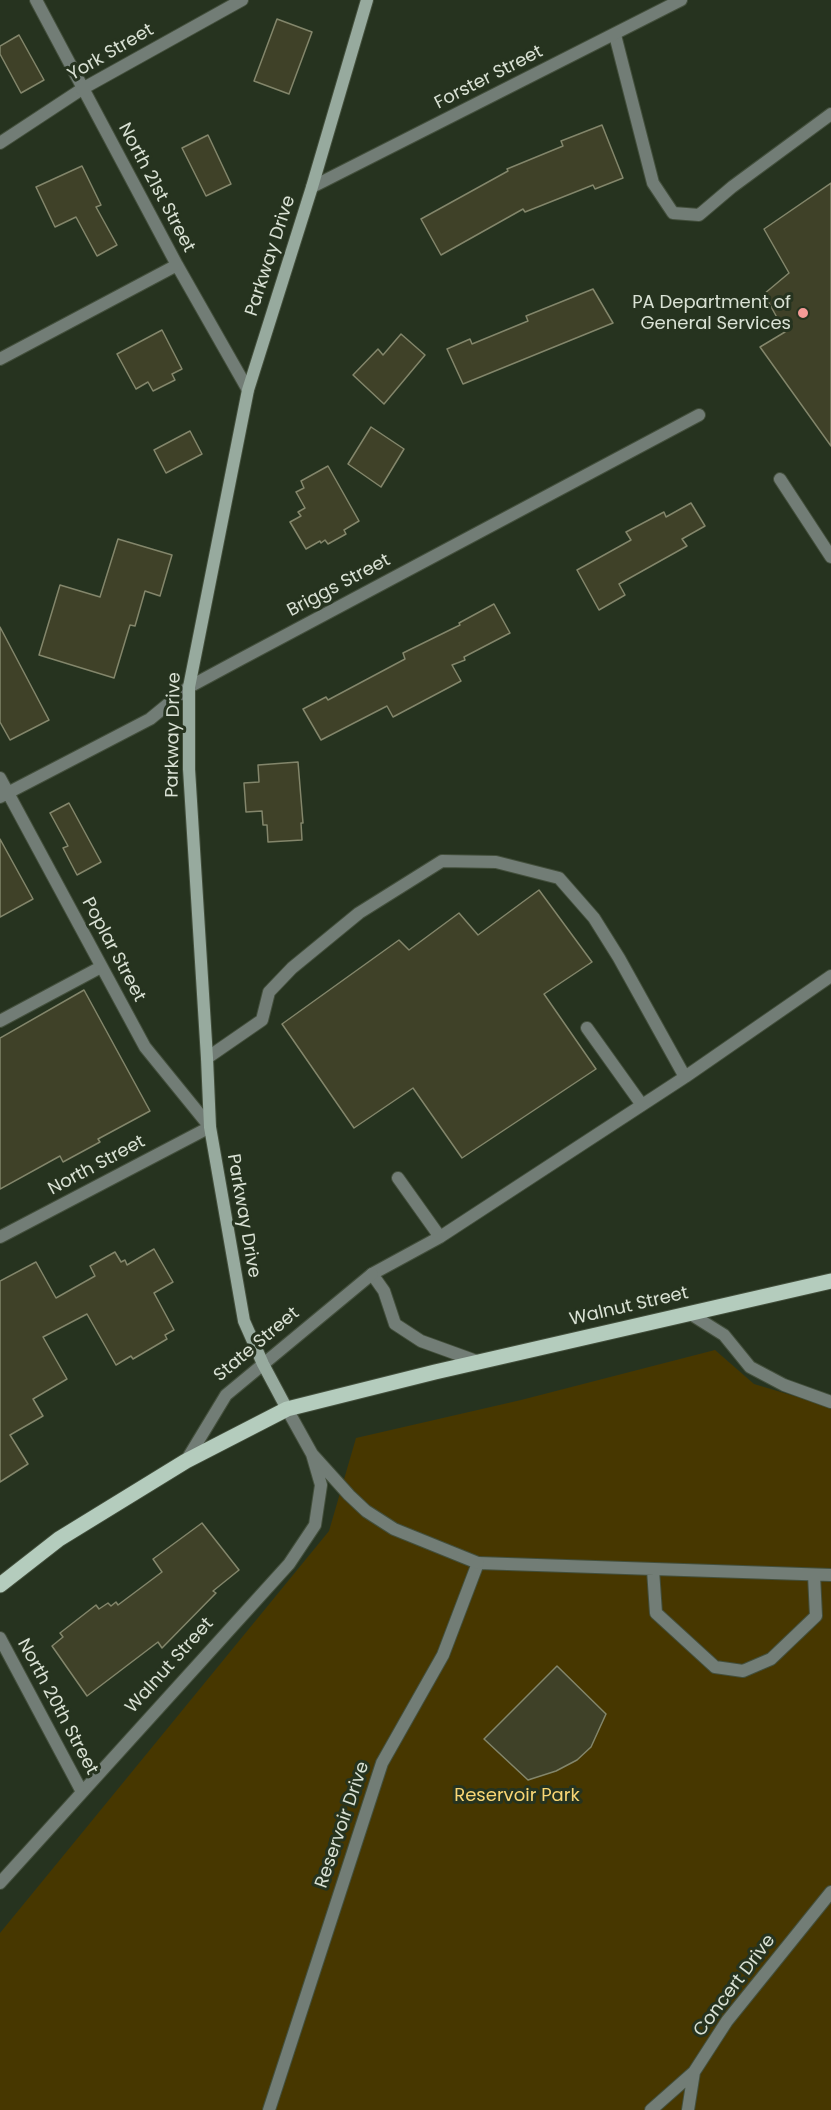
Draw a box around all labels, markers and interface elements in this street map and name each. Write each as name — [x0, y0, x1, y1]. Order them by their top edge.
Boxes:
street label: York Street — [64, 20, 158, 86]
street label: Forster Street — [431, 41, 547, 115]
street label: North 21st Street — [113, 120, 199, 256]
street label: Parkway Drive — [241, 193, 301, 319]
place label: PA Department of General Services — [632, 292, 791, 334]
marker: PA Department of General Services — [796, 306, 810, 320]
street label: Briggs Street — [284, 550, 394, 622]
street label: Parkway Drive — [162, 672, 186, 798]
street label: Poplar Street — [76, 894, 150, 1006]
street label: North Street — [45, 1131, 149, 1201]
street label: Parkway Drive — [221, 1152, 265, 1280]
street label: Walnut Street — [567, 1283, 691, 1331]
street label: State Street — [210, 1303, 304, 1387]
street label: Walnut Street — [121, 1614, 219, 1718]
street label: North 20th Street — [12, 1635, 102, 1779]
street label: Reservoir Drive — [311, 1759, 375, 1891]
park label: Reservoir Park — [454, 1785, 580, 1807]
street label: Concert Drive — [690, 1931, 780, 2041]

